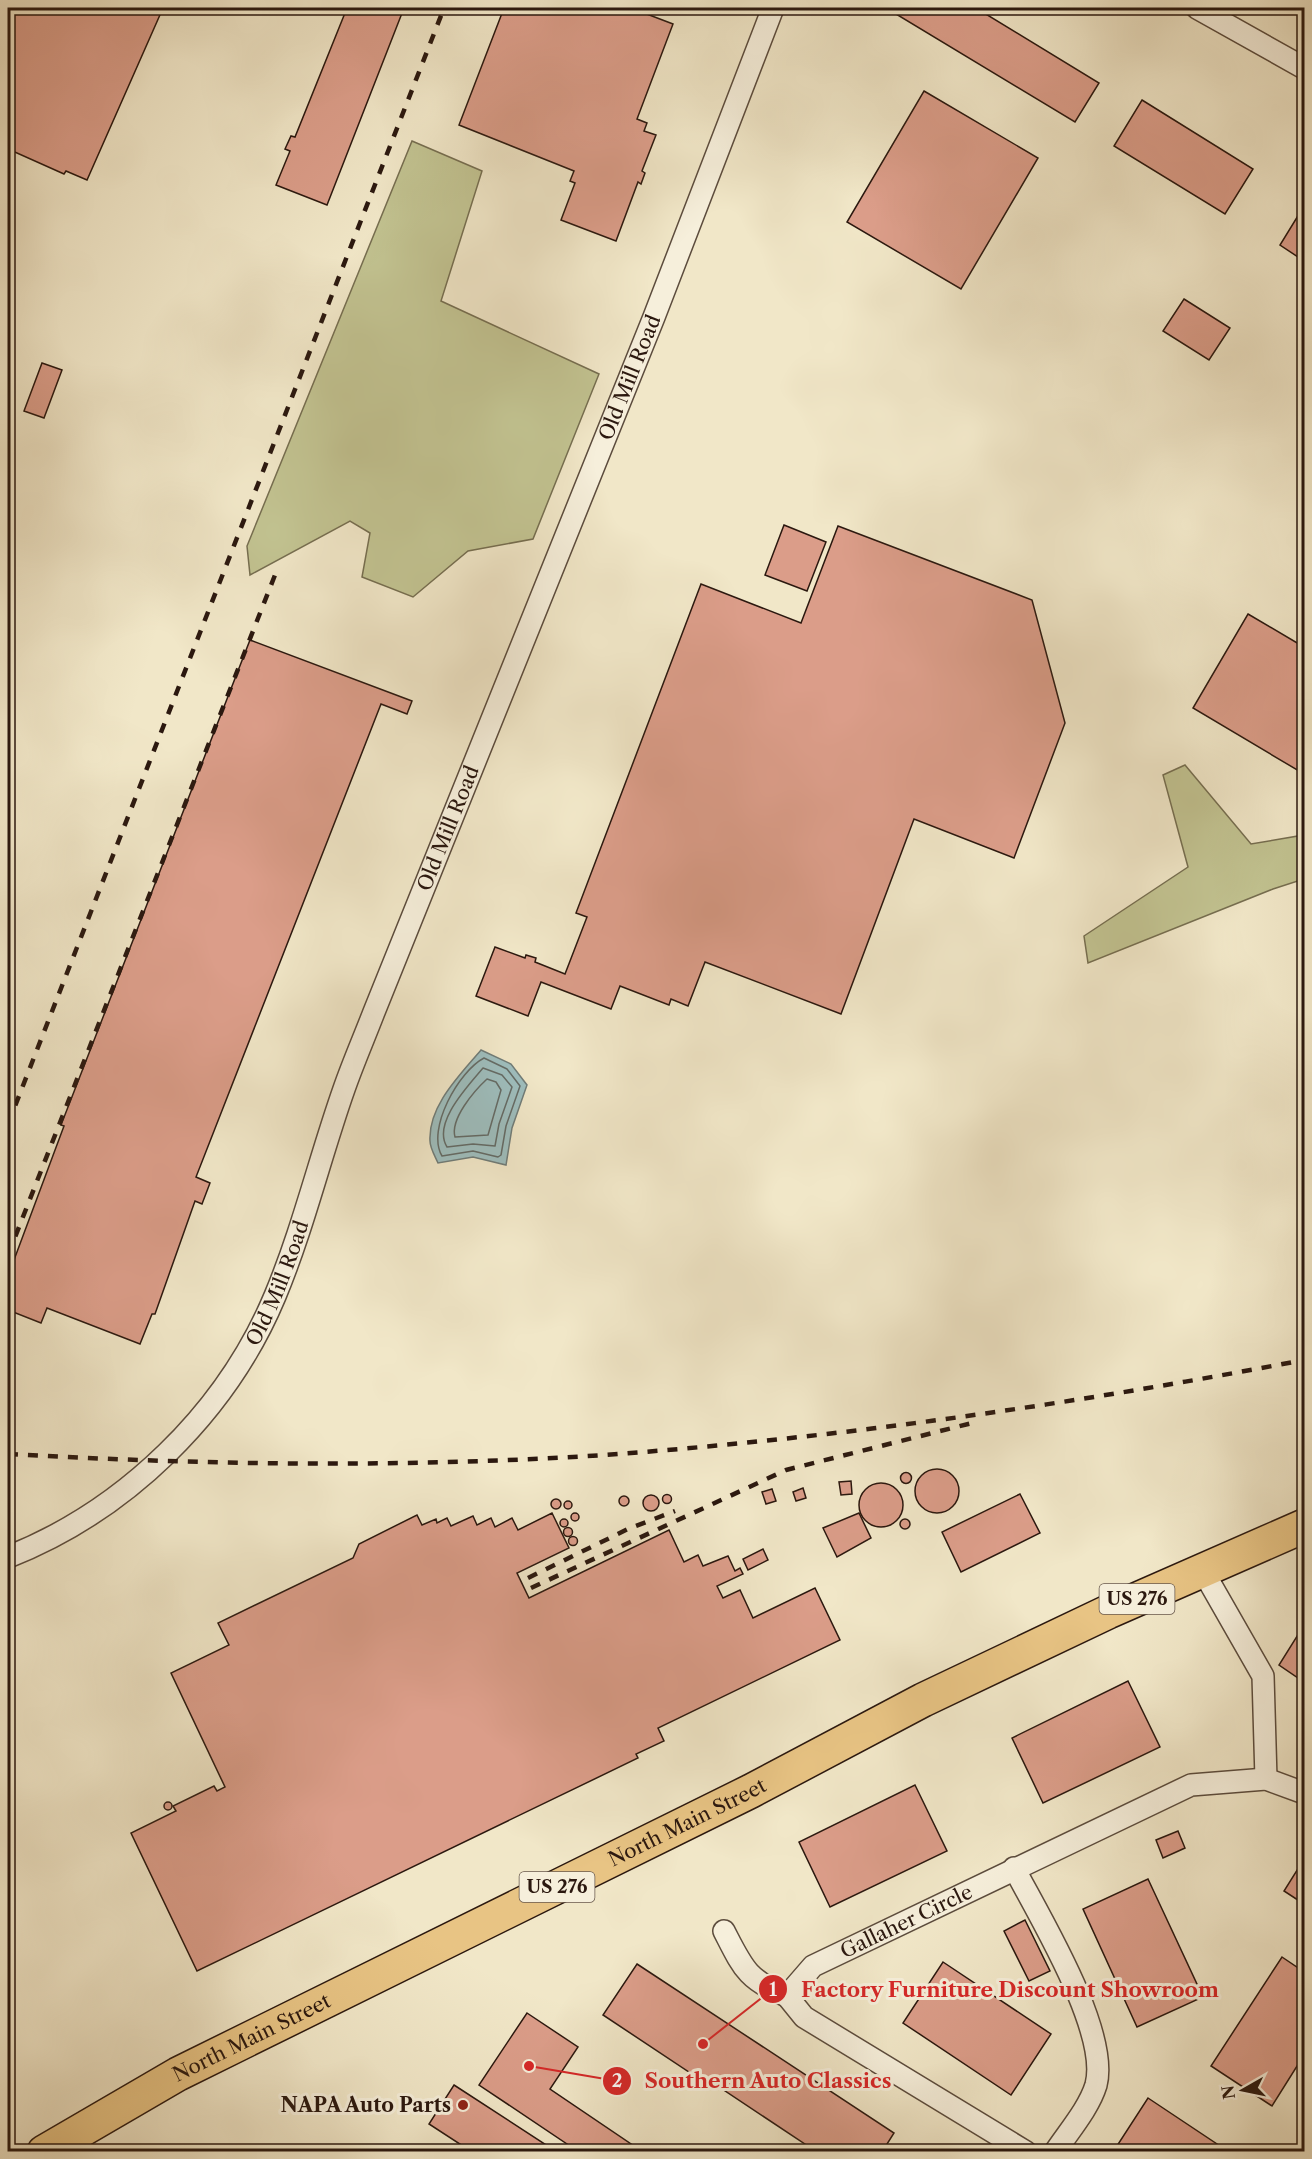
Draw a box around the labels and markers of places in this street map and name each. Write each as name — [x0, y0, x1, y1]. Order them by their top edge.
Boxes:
callout: Factory Furniture Discount Showroom — [758, 1970, 1231, 2009]
callout: Southern Auto Classics — [602, 2061, 904, 2100]
place label: NAPA Auto Parts — [281, 2093, 451, 2117]
marker: NAPA Auto Parts — [456, 2098, 470, 2112]

